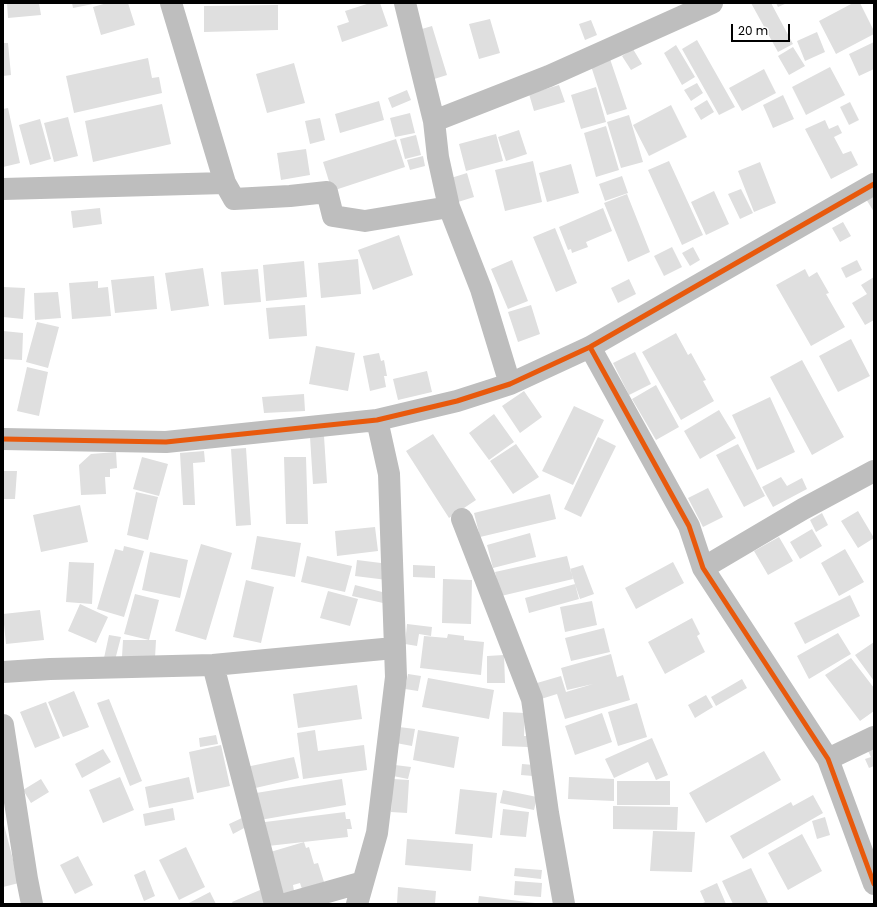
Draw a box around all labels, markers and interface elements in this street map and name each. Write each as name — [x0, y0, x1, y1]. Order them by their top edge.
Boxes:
scale bar — [733, 16, 792, 42]
text: 20 m — [738, 22, 768, 39]

